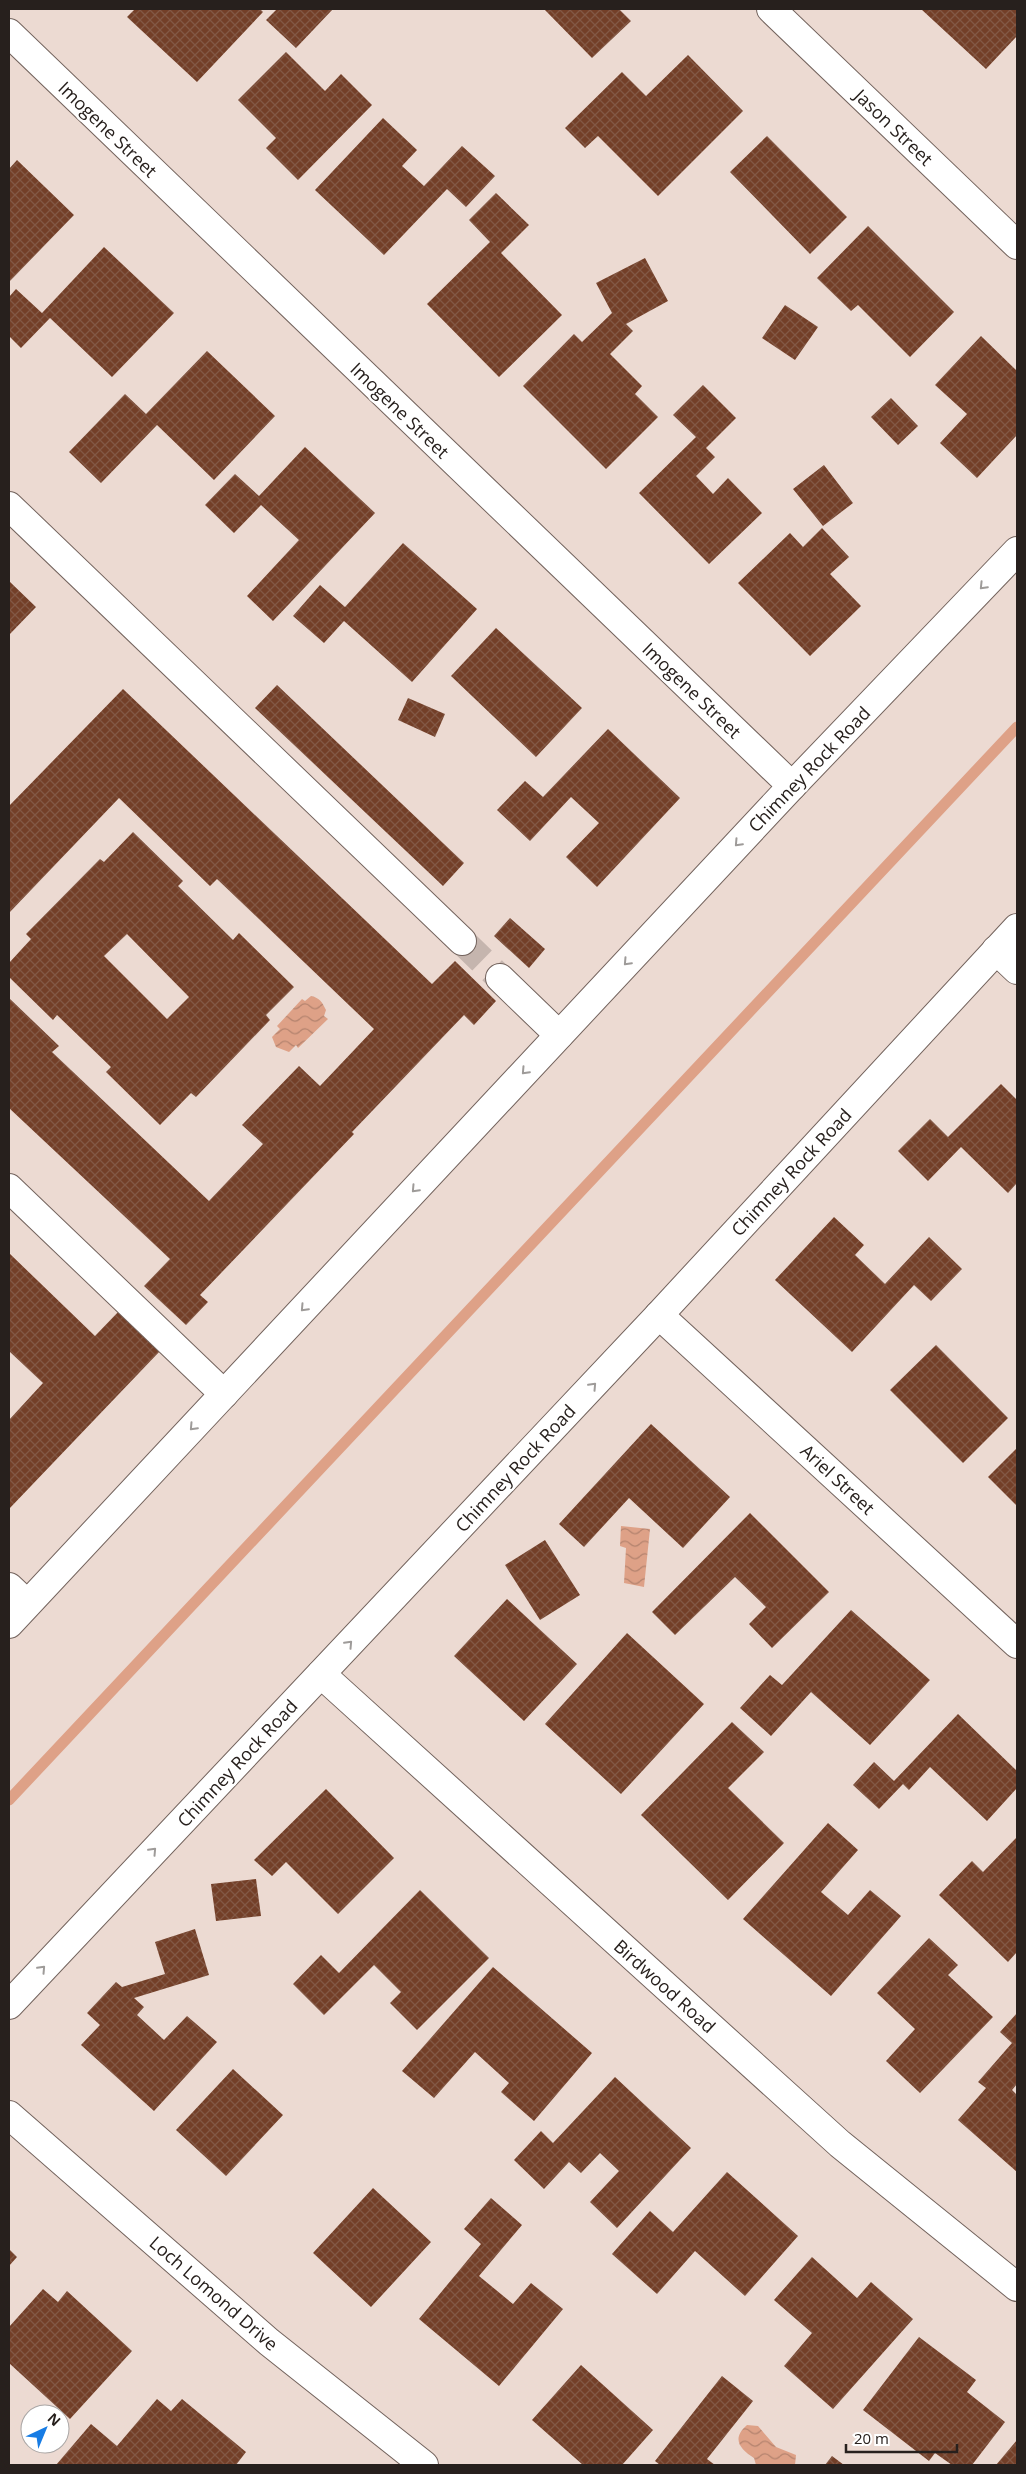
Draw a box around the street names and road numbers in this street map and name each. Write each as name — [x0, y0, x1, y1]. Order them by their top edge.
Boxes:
street label: Imogene Street — [53, 76, 163, 182]
street label: Jason Street — [848, 82, 938, 170]
street label: Imogene Street — [345, 357, 455, 463]
street label: Imogene Street — [637, 637, 747, 743]
street label: Chimney Rock Road — [743, 701, 875, 837]
street label: Chimney Rock Road — [726, 1103, 856, 1241]
street label: Chimney Rock Road — [450, 1399, 580, 1537]
street label: Ariel Street — [796, 1439, 880, 1519]
street label: Chimney Rock Road — [172, 1694, 302, 1832]
street label: Birdwood Road — [609, 1934, 721, 2038]
street label: Loch Lomond Drive — [145, 2230, 283, 2356]

